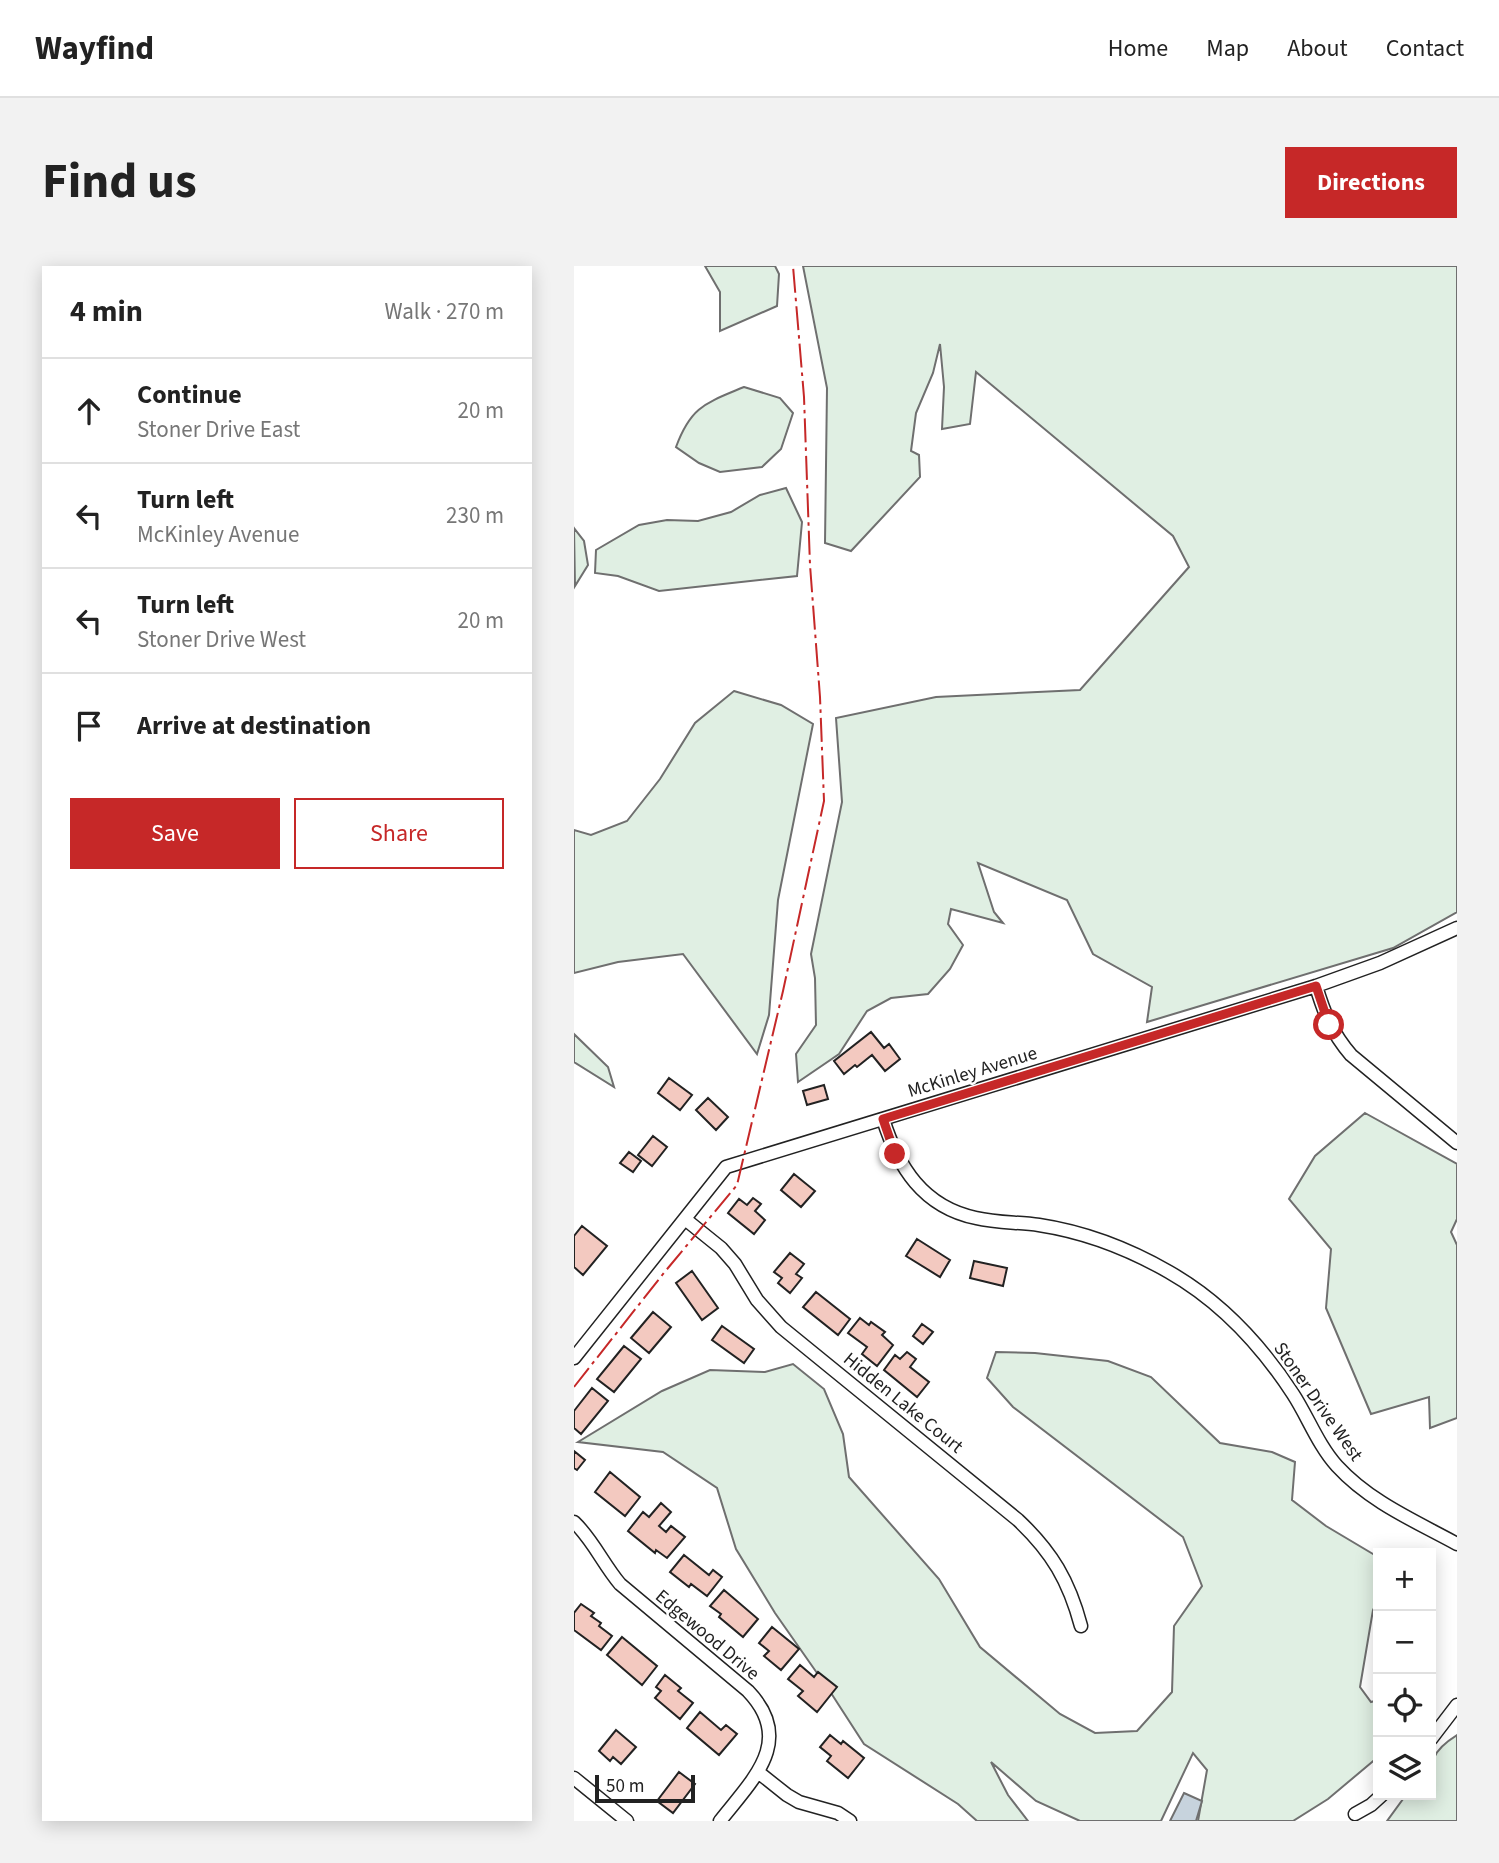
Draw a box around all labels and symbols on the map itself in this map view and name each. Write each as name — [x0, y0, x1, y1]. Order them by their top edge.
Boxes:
route start — [1313, 1009, 1344, 1040]
street label: McKinley Avenue — [904, 1040, 1041, 1105]
route end — [879, 1138, 910, 1169]
street label: Stoner Drive West — [1267, 1337, 1369, 1467]
street label: Hidden Lake Court — [837, 1346, 969, 1460]
street label: Edgewood Drive — [649, 1583, 765, 1687]
scale bar — [595, 1772, 695, 1804]

